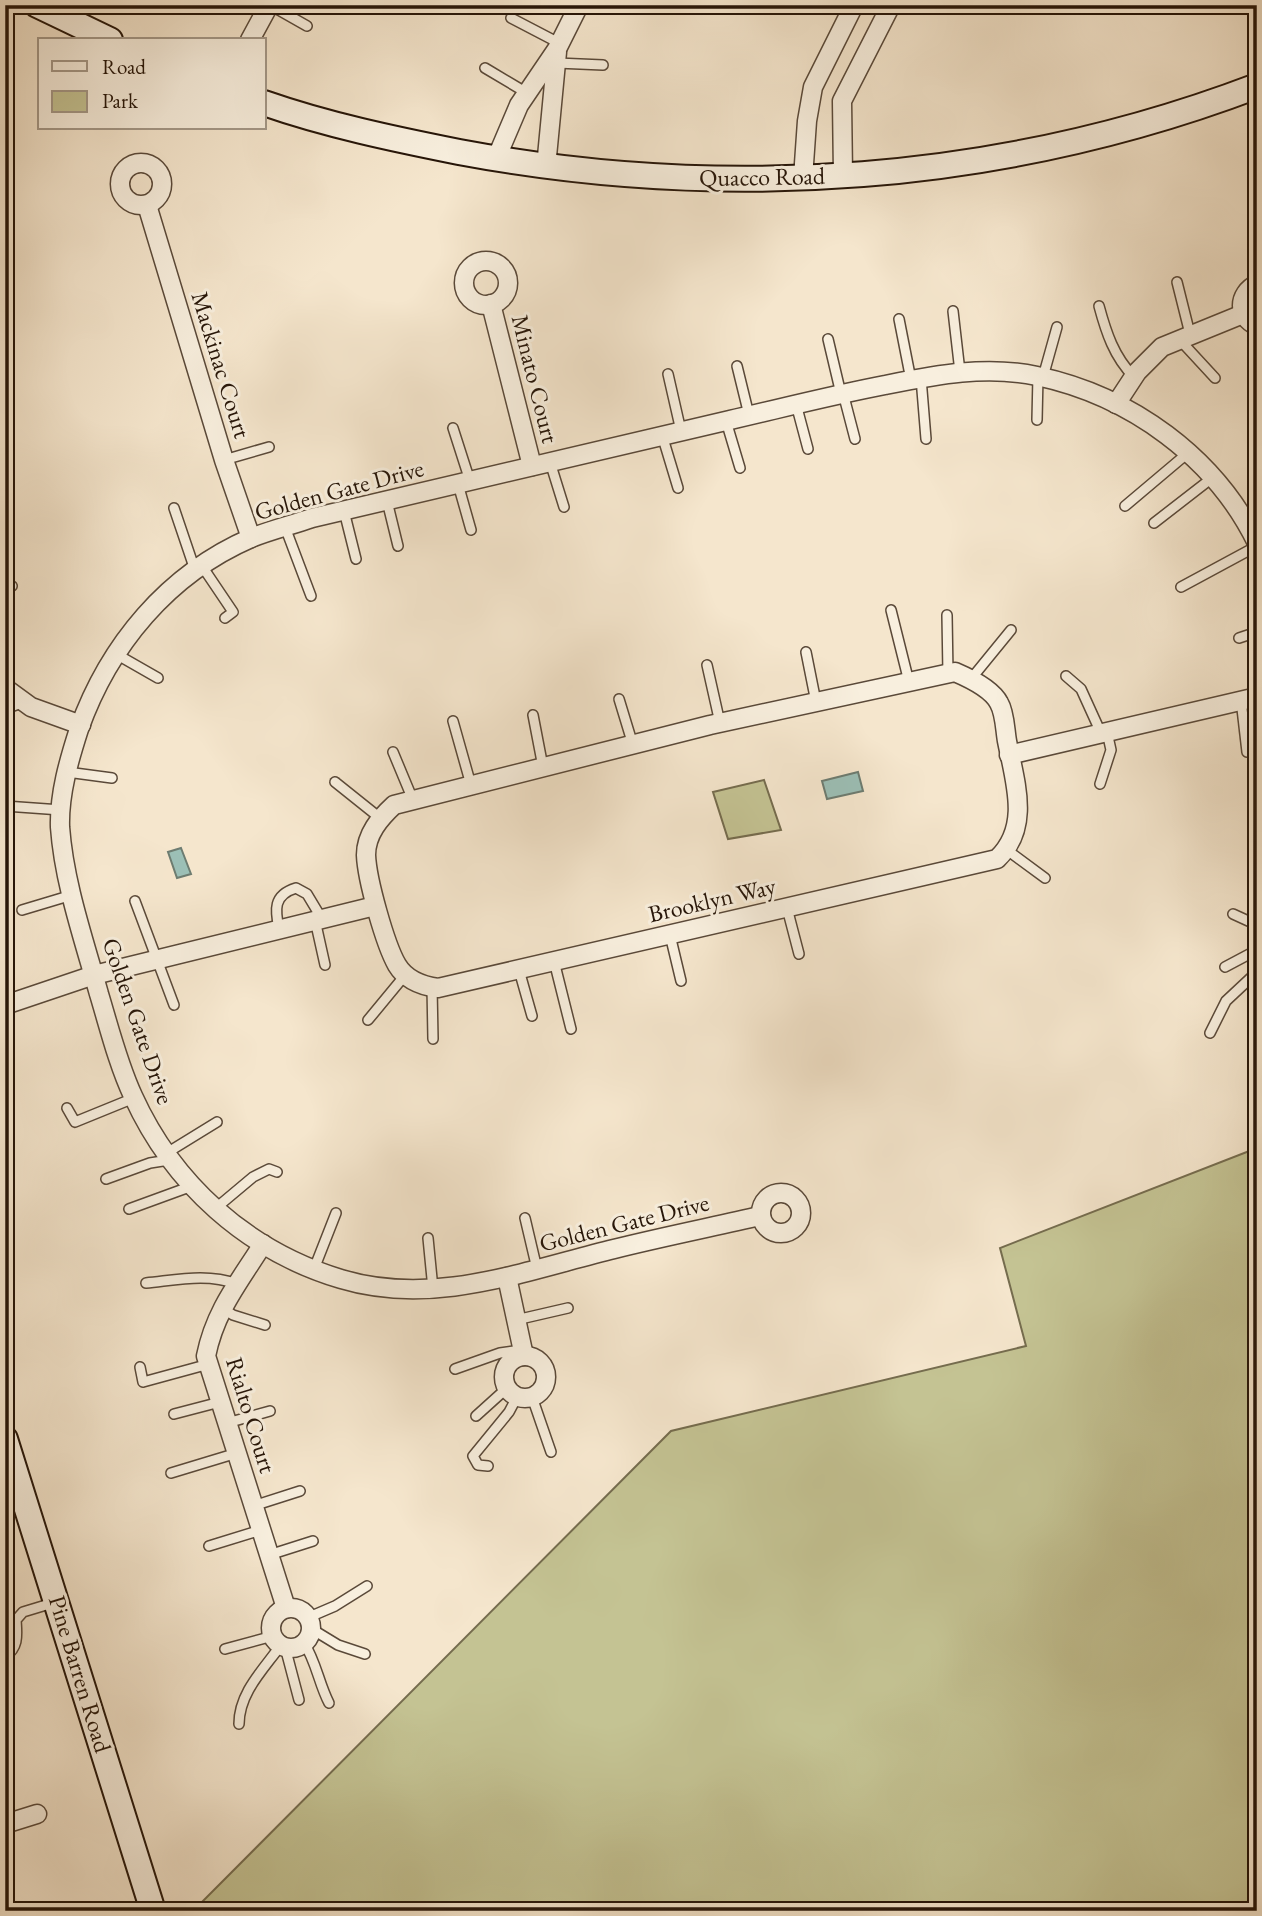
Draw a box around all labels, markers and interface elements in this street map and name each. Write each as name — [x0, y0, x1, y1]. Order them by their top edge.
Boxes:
legend — [38, 38, 266, 130]
text: Road — [102, 53, 146, 80]
text: Park — [102, 87, 139, 114]
street label: Quacco Road — [699, 160, 826, 193]
street label: Mackinac Court — [184, 288, 259, 442]
street label: Minato Court — [505, 312, 566, 447]
street label: Golden Gate Drive — [251, 452, 427, 527]
street label: Brooklyn Way — [645, 870, 779, 929]
street label: Golden Gate Drive — [96, 934, 181, 1108]
street label: Golden Gate Drive — [536, 1186, 712, 1259]
street label: Rialto Court — [219, 1353, 284, 1477]
street label: Pine Barren Road — [42, 1592, 119, 1757]

